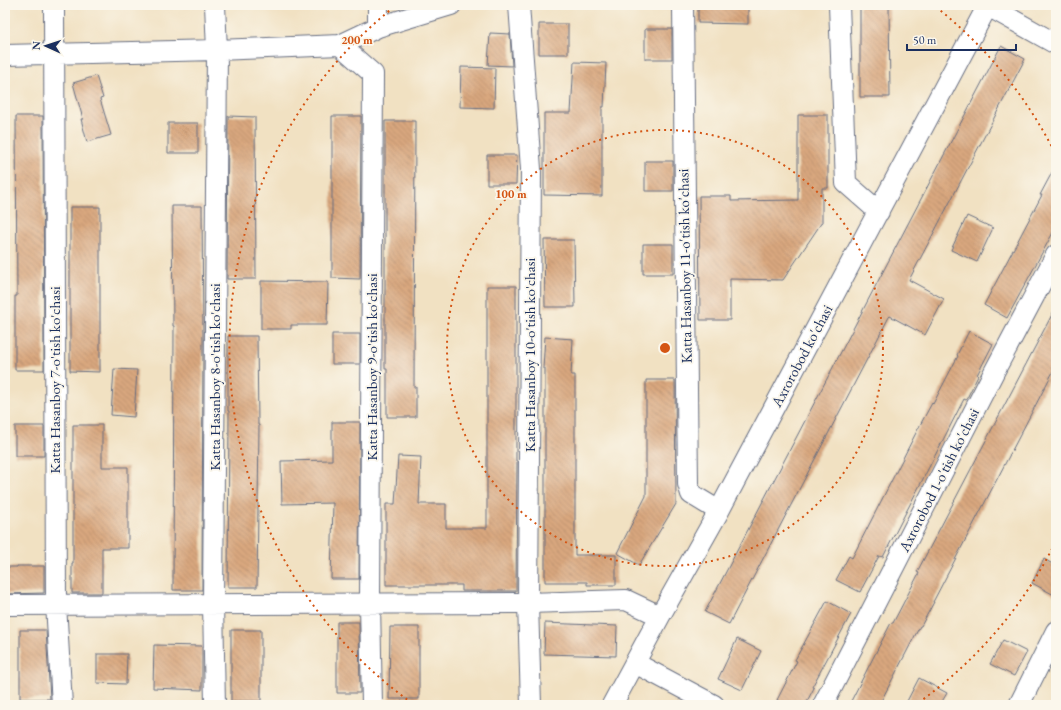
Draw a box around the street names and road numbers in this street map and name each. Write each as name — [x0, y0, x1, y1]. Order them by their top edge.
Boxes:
street label: Katta Hasanboy 11-o'tish ko'chasi — [673, 168, 696, 363]
street label: Katta Hasanboy 10-o'tish ko'chasi — [520, 257, 539, 452]
street label: Katta Hasanboy 9-o'tish ko'chasi — [362, 273, 381, 461]
street label: Katta Hasanboy 8-o'tish ko'chasi — [205, 283, 224, 471]
street label: Katta Hasanboy 7-o'tish ko'chasi — [45, 286, 64, 474]
street label: Axrorobod ko'chasi — [766, 301, 837, 411]
street label: Axrorobod 1-o'tish ko'chasi — [894, 404, 983, 556]

